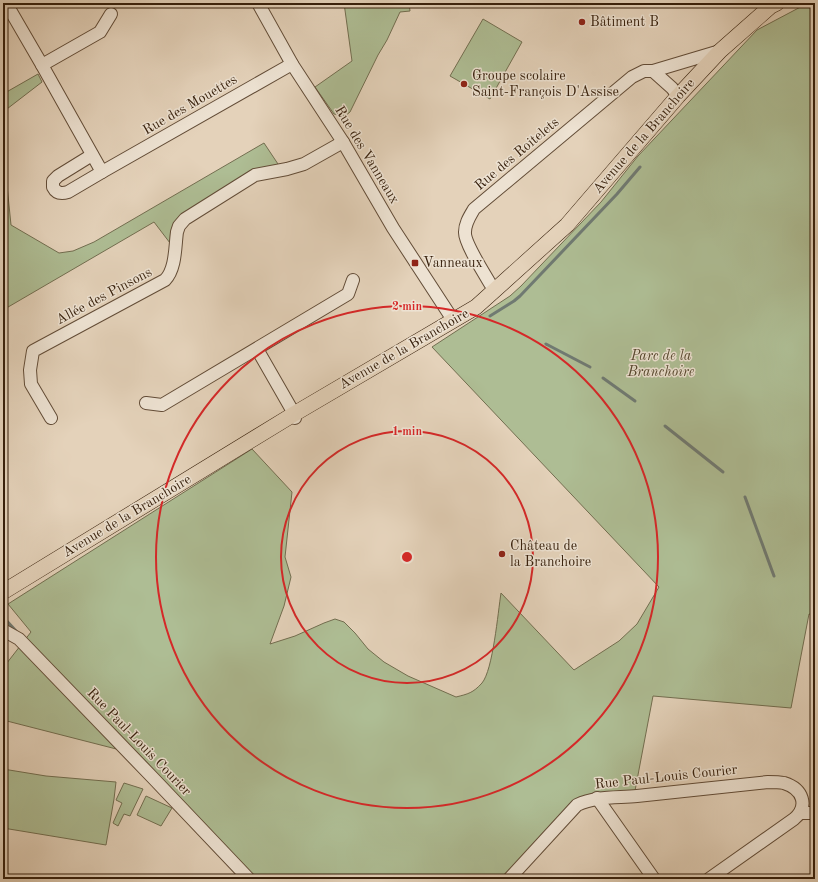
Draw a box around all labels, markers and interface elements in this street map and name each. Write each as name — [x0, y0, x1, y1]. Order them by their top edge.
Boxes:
place label: Bâtiment B — [590, 15, 659, 29]
marker: Bâtiment B — [577, 17, 587, 27]
place label: Groupe scolaire Saint-François D'Assise — [472, 69, 619, 99]
street label: Rue des Mouettes — [140, 72, 240, 138]
street label: Avenue de la Branchoire — [590, 76, 698, 196]
marker: Groupe scolaire Saint-François D'Assise — [459, 79, 469, 89]
street label: Rue des Vanneaux — [332, 104, 402, 206]
street label: Rue des Roitelets — [472, 115, 562, 193]
place label: Vanneaux — [423, 256, 483, 270]
marker: Vanneaux — [410, 258, 420, 268]
street label: Allée des Pinsons — [54, 265, 154, 327]
text: 2 min — [392, 301, 422, 313]
street label: Avenue de la Branchoire — [337, 306, 471, 392]
park label: Parc de la Branchoire — [626, 349, 695, 379]
text: 1 min — [392, 426, 422, 438]
street label: Avenue de la Branchoire — [60, 472, 194, 560]
place label: Château de la Branchoire — [510, 539, 591, 569]
marker: Château de la Branchoire — [497, 549, 507, 559]
centre of rings — [400, 550, 414, 564]
street label: Rue Paul-Louis Courier — [84, 686, 194, 799]
street label: Rue Paul-Louis Courier — [594, 763, 738, 791]

